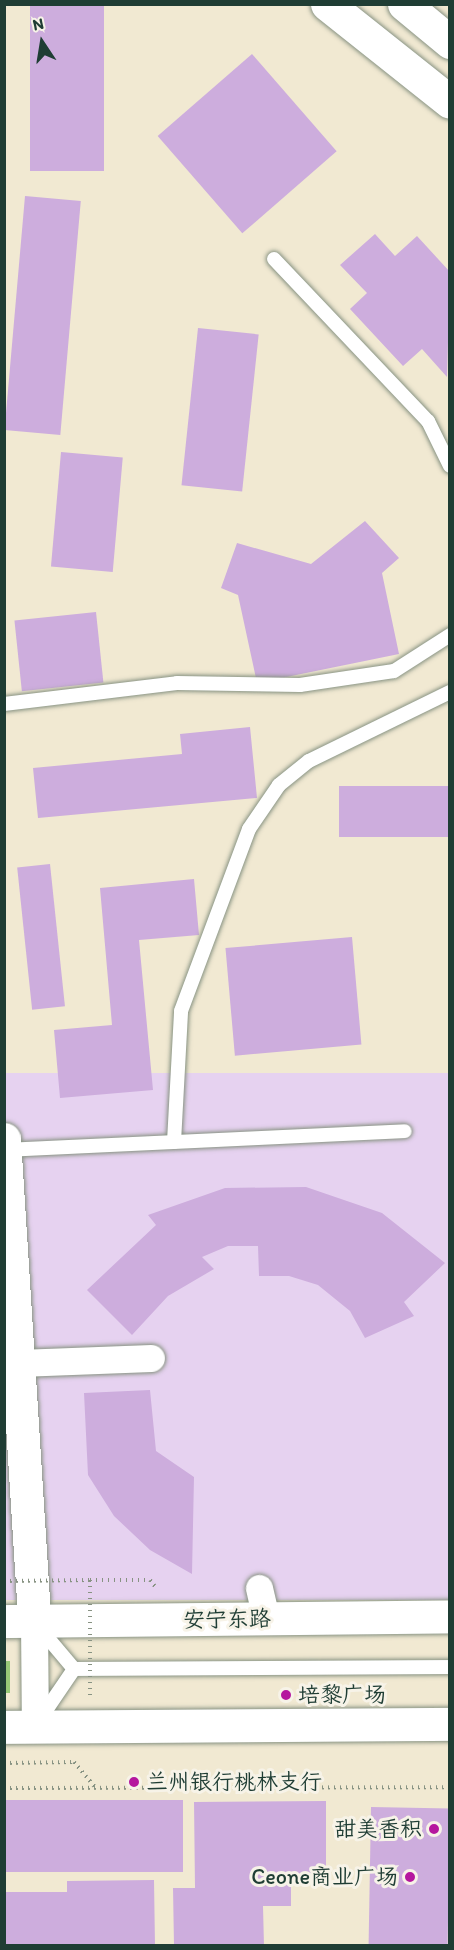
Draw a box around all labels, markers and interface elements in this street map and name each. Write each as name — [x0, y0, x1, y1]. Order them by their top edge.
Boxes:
north arrow — [12, 12, 72, 72]
text: N — [31, 13, 45, 34]
street label: 安宁东路 — [183, 1605, 271, 1633]
place label: 培黎广场 — [298, 1682, 386, 1708]
marker: 培黎广场 — [279, 1688, 293, 1702]
place label: 兰州银行桃林支行 — [146, 1769, 322, 1795]
marker: 兰州银行桃林支行 — [127, 1775, 141, 1789]
place label: 甜美香积 — [334, 1816, 422, 1842]
marker: 甜美香积 — [427, 1822, 441, 1836]
place label: Ceone商业广场 — [251, 1864, 398, 1890]
marker: Ceone商业广场 — [403, 1870, 417, 1884]

